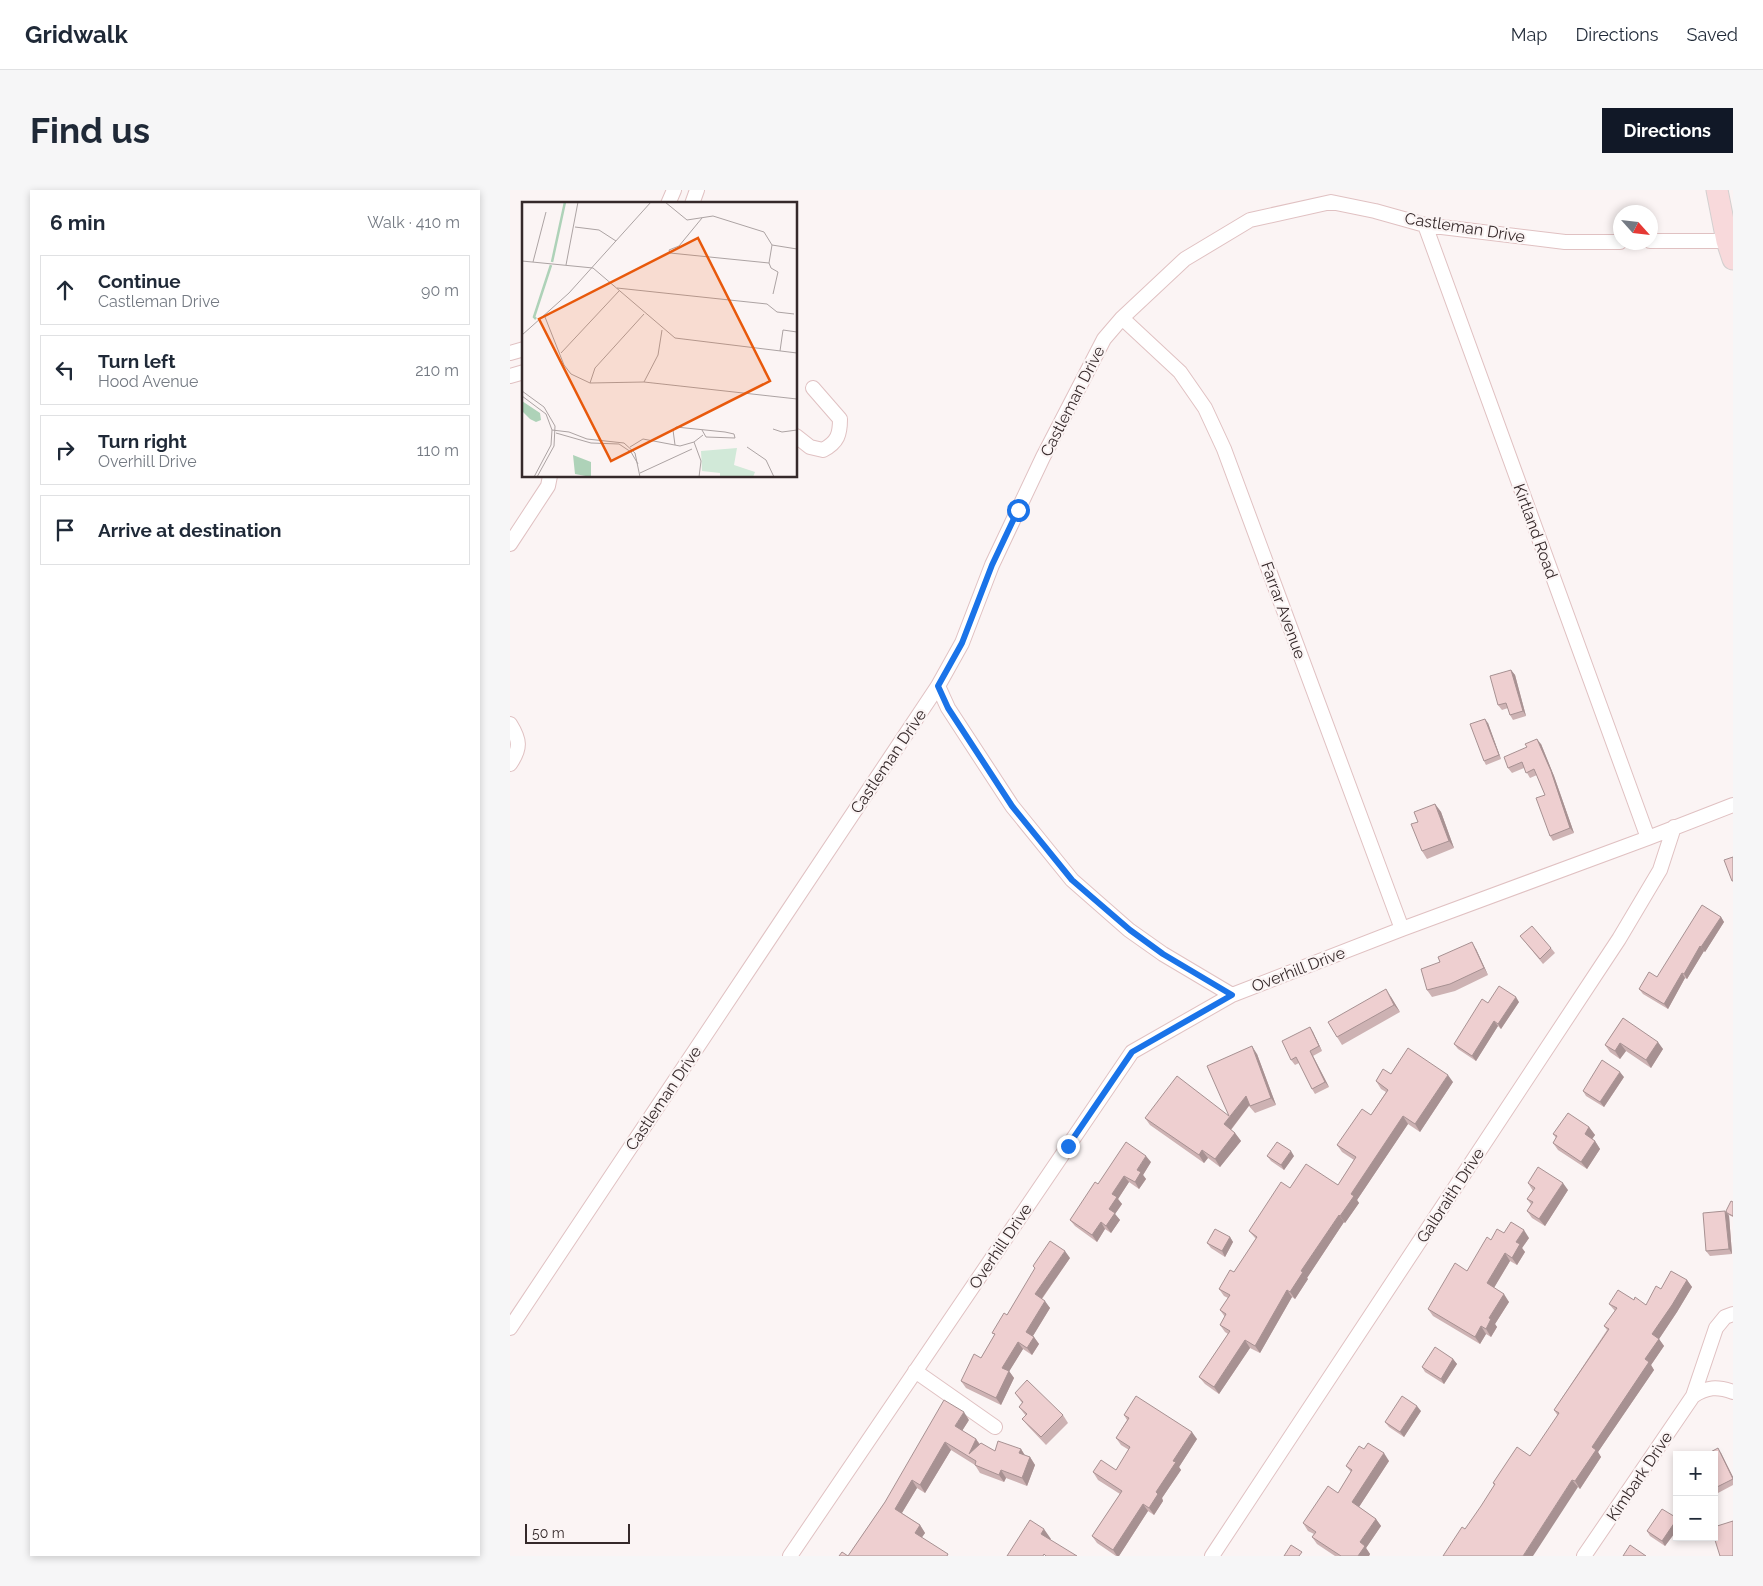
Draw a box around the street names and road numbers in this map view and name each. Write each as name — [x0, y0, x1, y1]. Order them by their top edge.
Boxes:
street label: Castleman Drive — [1403, 209, 1526, 246]
street label: Castleman Drive — [1036, 343, 1109, 460]
street label: Kirtland Road — [1510, 481, 1561, 581]
street label: Farrar Avenue — [1257, 559, 1310, 661]
street label: Castleman Drive — [847, 706, 930, 817]
street label: Overhill Drive — [1249, 943, 1348, 996]
street label: Castleman Drive — [622, 1043, 705, 1154]
street label: Galbraith Drive — [1413, 1144, 1488, 1246]
street label: Overhill Drive — [965, 1200, 1036, 1292]
street label: Kimbark Drive — [1603, 1428, 1676, 1524]

